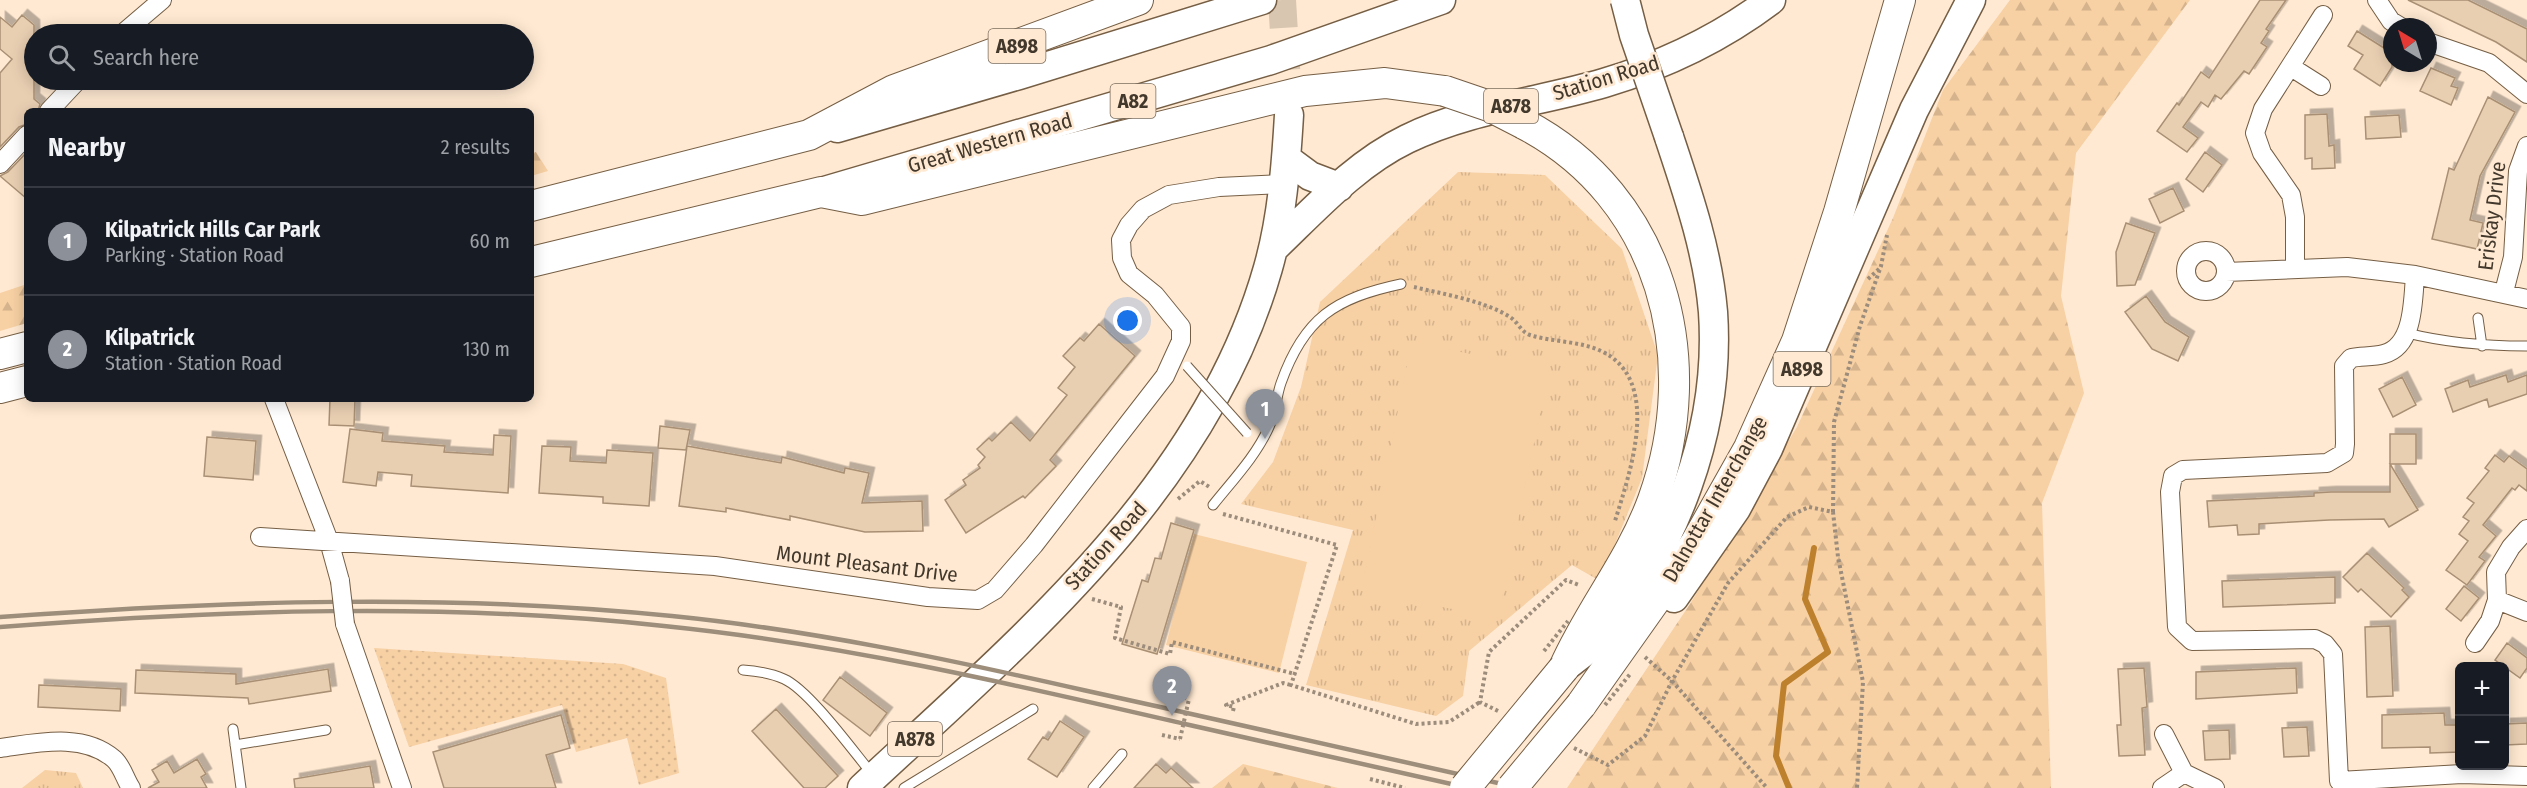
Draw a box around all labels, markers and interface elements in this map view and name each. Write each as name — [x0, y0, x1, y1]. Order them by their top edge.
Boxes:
north arrow — [2383, 18, 2437, 72]
search box — [24, 24, 534, 90]
road number: A898 — [988, 29, 1046, 63]
icon: search — [45, 41, 78, 74]
text: Search here — [93, 44, 199, 71]
street label: Station Road — [1550, 49, 1662, 107]
road number: A82 — [1110, 84, 1156, 118]
road number: A878 — [1484, 89, 1538, 123]
street label: Great Western Road — [905, 107, 1075, 179]
text: Nearby — [48, 132, 125, 163]
text: 2 results — [441, 135, 510, 159]
street label: Eriskay Drive — [2472, 160, 2512, 272]
text: Kilpatrick Hills Car Park — [105, 216, 320, 243]
text: 1 — [63, 229, 72, 253]
text: 60 m — [470, 229, 510, 253]
text: Parking · Station Road — [105, 243, 284, 267]
your location — [1113, 306, 1142, 335]
text: Kilpatrick — [105, 324, 194, 351]
text: 2 — [63, 337, 72, 361]
text: 130 m — [463, 337, 510, 361]
text: Station · Station Road — [105, 351, 282, 375]
road number: A898 — [1774, 352, 1830, 386]
pin: 1 — [1246, 390, 1284, 439]
street label: Dalnottar Interchange — [1657, 411, 1773, 587]
street label: Station Road — [1059, 496, 1153, 596]
street label: Mount Pleasant Drive — [775, 540, 959, 588]
map controls — [2455, 662, 2509, 770]
button: + — [2455, 662, 2509, 716]
pin: 2 — [1152, 666, 1192, 716]
button: − — [2455, 716, 2509, 770]
road number: A878 — [888, 722, 942, 756]

